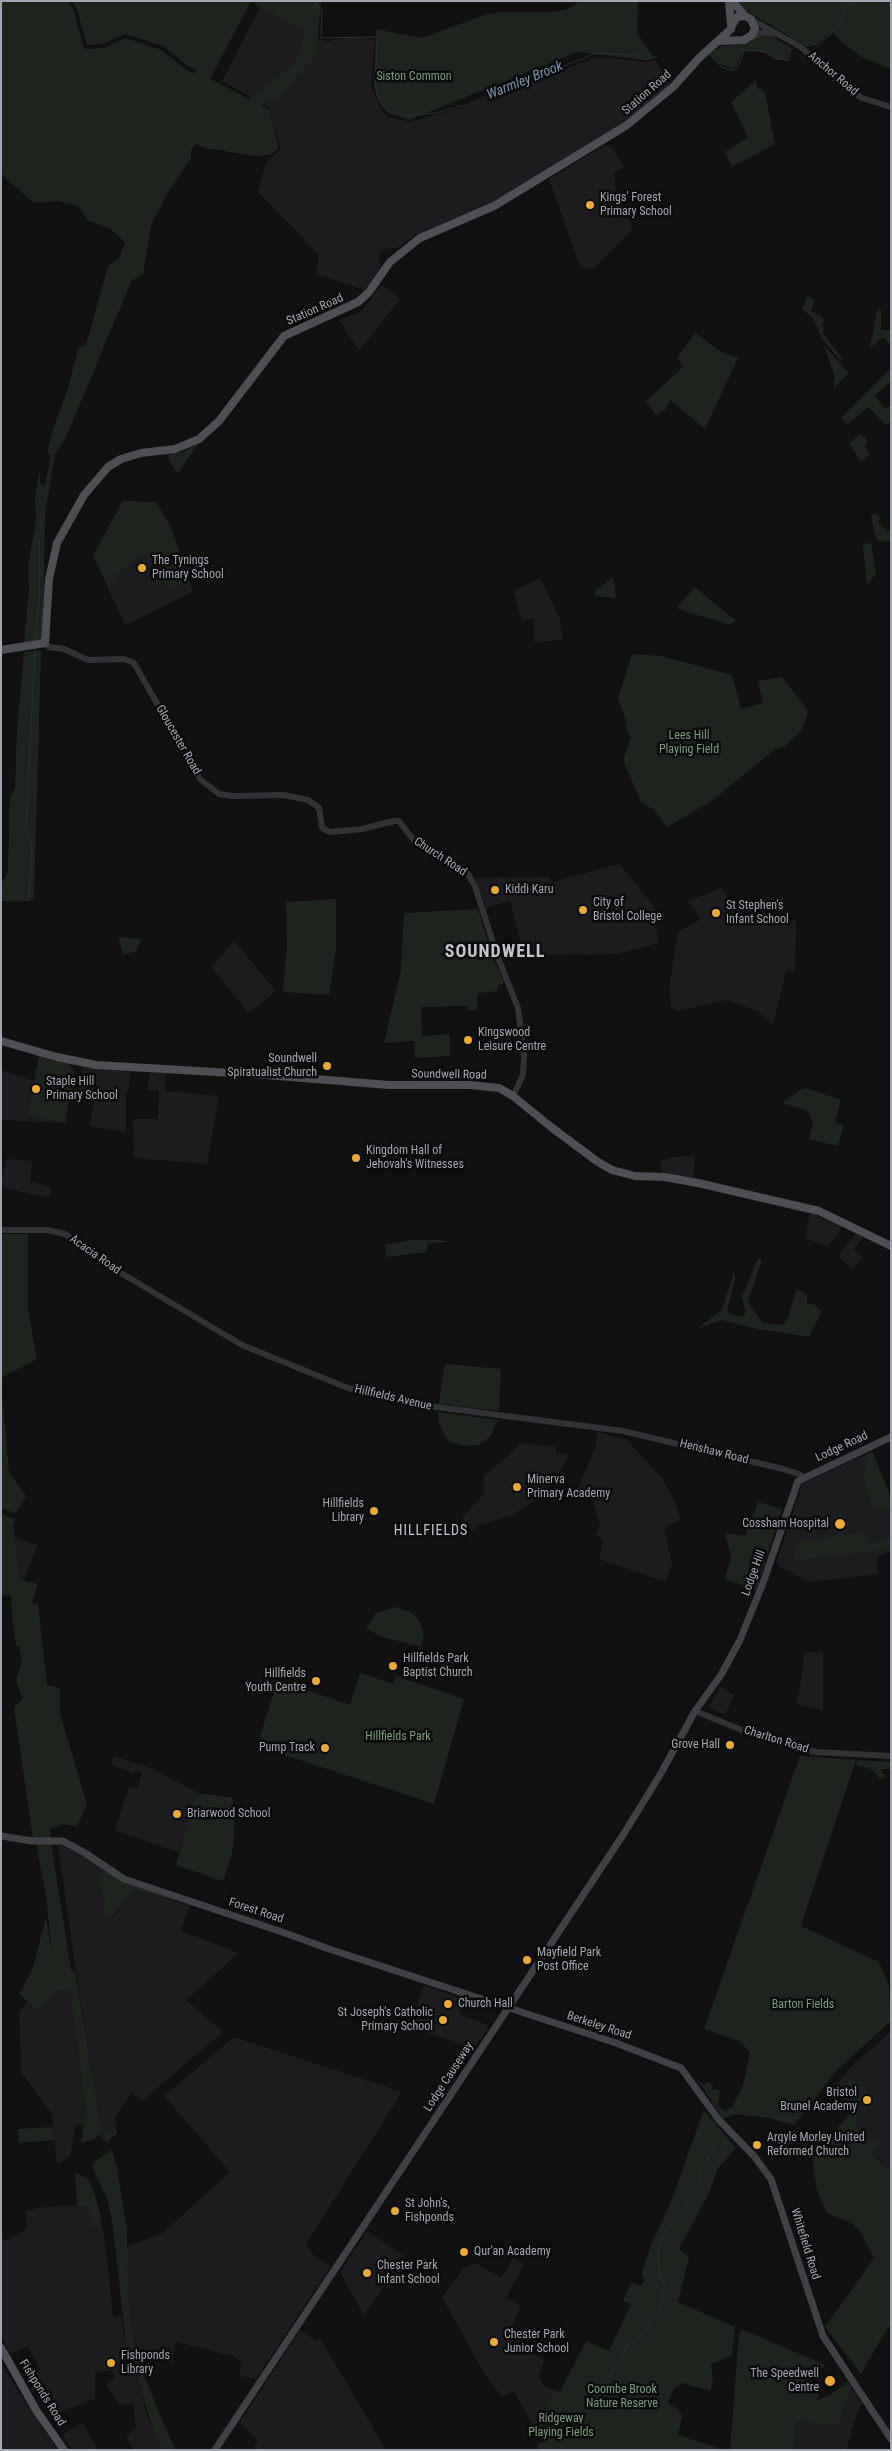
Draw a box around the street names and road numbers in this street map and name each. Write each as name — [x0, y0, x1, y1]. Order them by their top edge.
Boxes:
street label: Anchor Road — [805, 49, 861, 99]
street label: Station Road — [619, 68, 675, 118]
street label: Station Road — [284, 291, 346, 329]
street label: Gloucester Road — [152, 703, 204, 777]
street label: Church Road — [411, 835, 469, 879]
street label: Soundwell Road — [411, 1067, 487, 1083]
street label: Acacia Road — [67, 1232, 123, 1278]
street label: Hillfields Avenue — [353, 1382, 433, 1414]
street label: Lodge Road — [814, 1429, 870, 1465]
street label: Henshaw Road — [678, 1436, 750, 1468]
street label: Lodge Hill — [739, 1548, 769, 1598]
street label: Charlton Road — [742, 1723, 810, 1757]
street label: Forest Road — [227, 1895, 285, 1927]
street label: Berkeley Road — [565, 2009, 633, 2043]
street label: Lodge Causeway — [421, 2040, 477, 2114]
street label: Whitefield Road — [787, 2207, 823, 2281]
street label: Fishponds Road — [16, 2357, 68, 2429]

